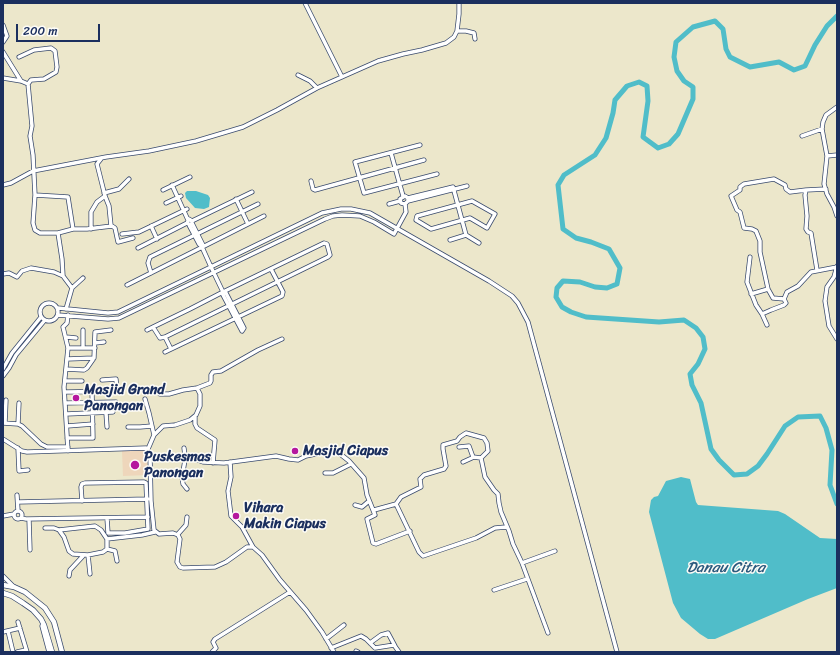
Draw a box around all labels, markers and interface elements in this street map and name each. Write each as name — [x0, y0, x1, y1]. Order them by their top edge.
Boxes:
scale bar — [18, 16, 102, 42]
text: 200 m — [23, 20, 57, 42]
place label: Masjid Grand Panongan — [84, 382, 165, 414]
marker: Masjid Grand Panongan — [71, 393, 81, 403]
place label: Masjid Ciapus — [303, 443, 388, 459]
marker: Masjid Ciapus — [290, 446, 300, 456]
place label: Puskesmas Panongan — [144, 449, 211, 482]
marker: Puskesmas Panongan — [129, 459, 141, 471]
place label: Vihara Makin Ciapus — [244, 500, 326, 532]
marker: Vihara Makin Ciapus — [231, 511, 241, 521]
water label: Danau Citra — [687, 559, 765, 577]

